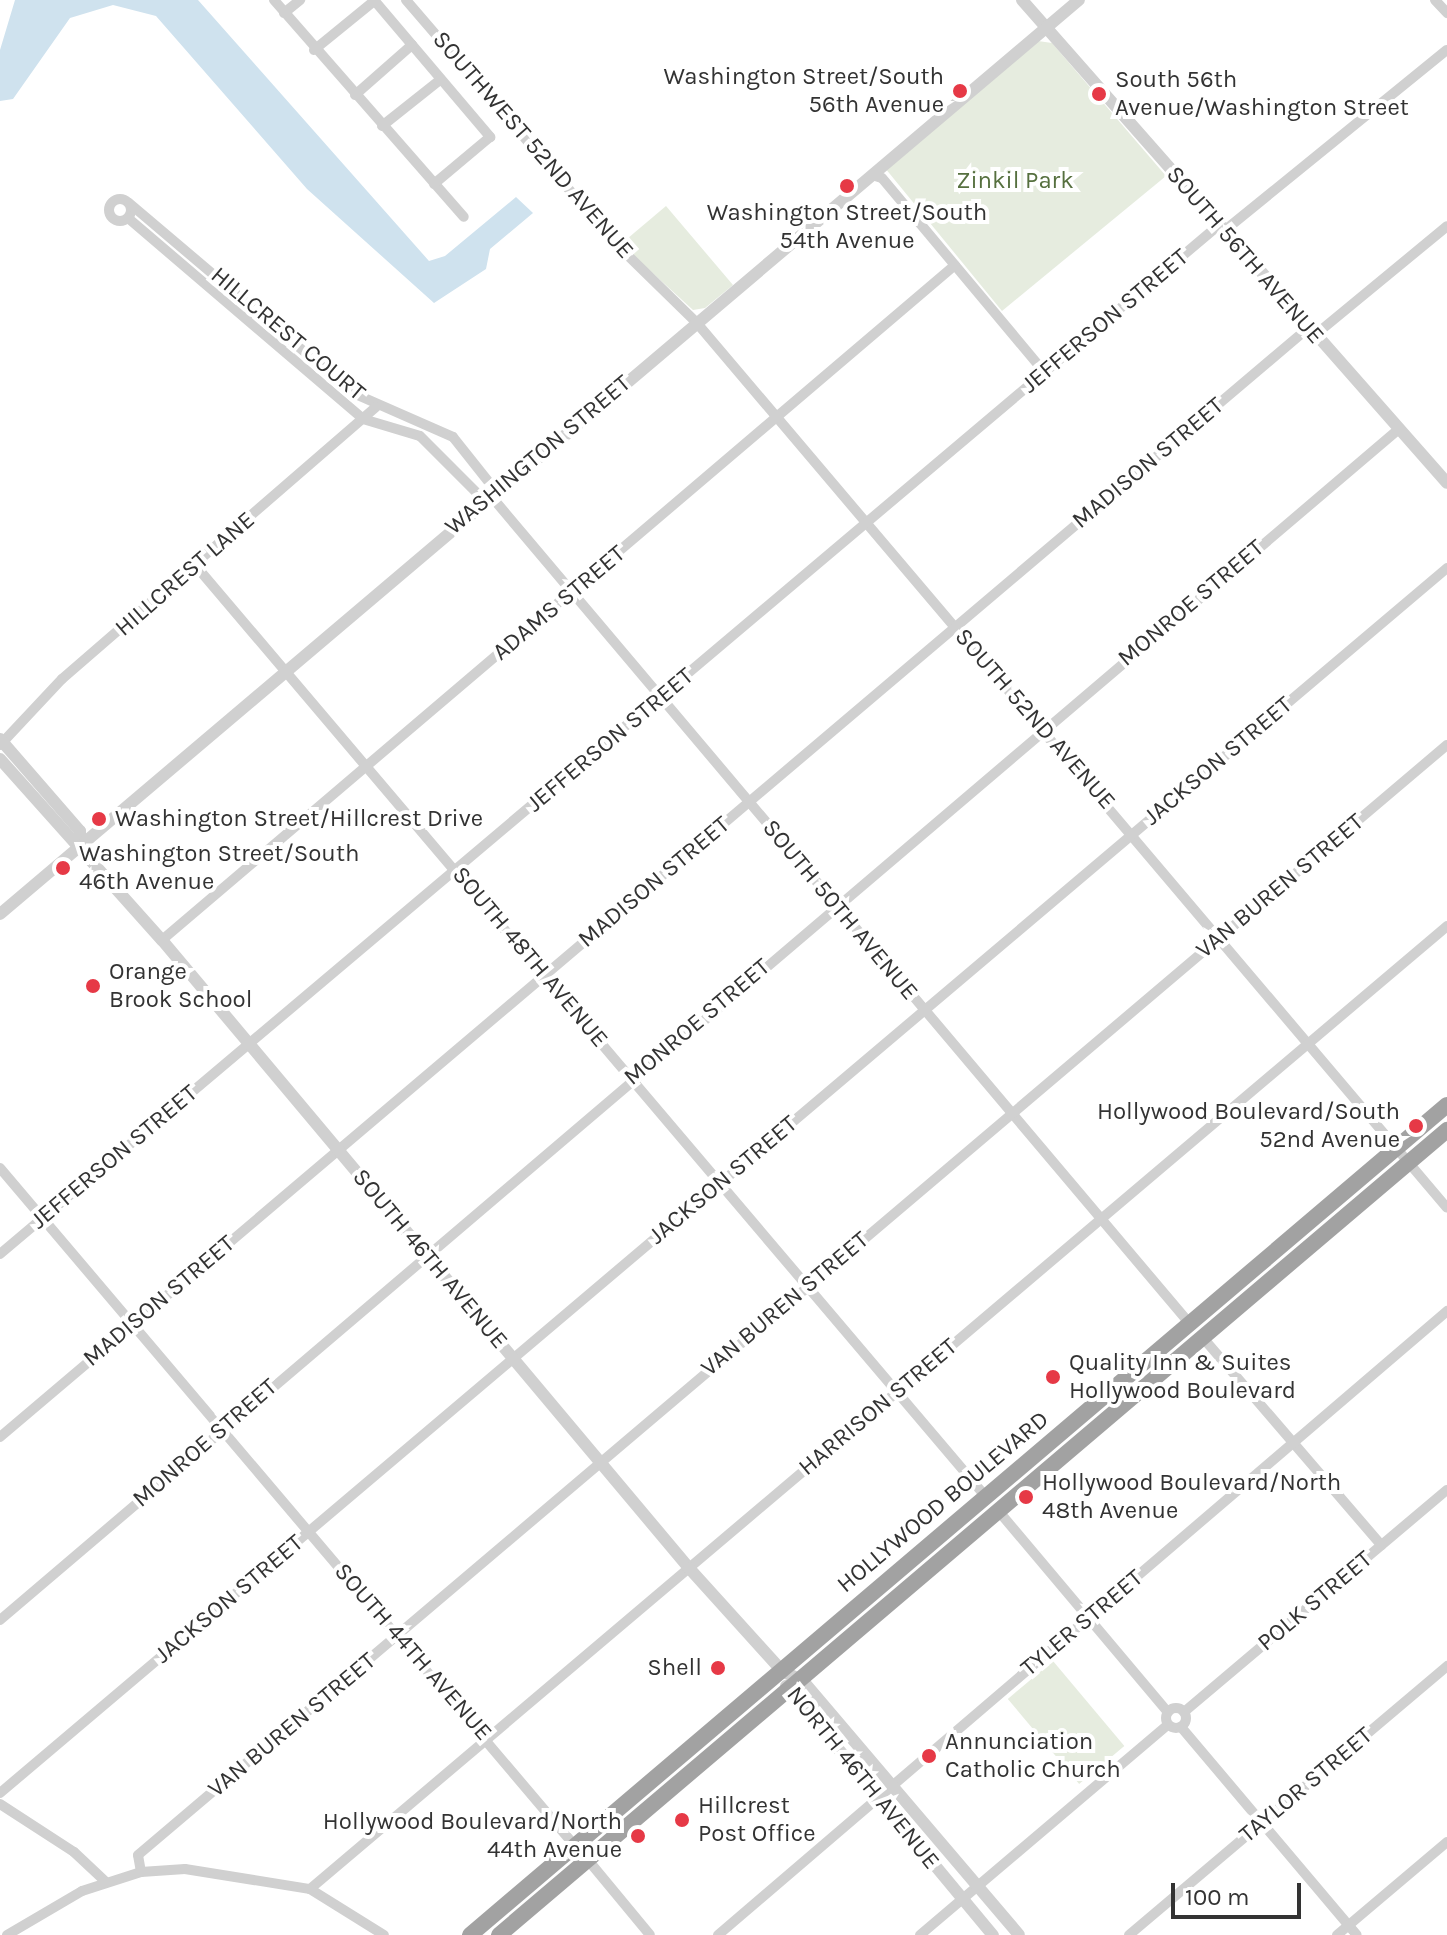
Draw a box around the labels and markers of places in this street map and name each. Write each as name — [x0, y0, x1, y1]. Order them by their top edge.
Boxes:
place label: Washington Street/South 56th Avenue — [664, 63, 944, 119]
place label: South 56th Avenue/Washington Street — [1115, 66, 1409, 122]
marker: Washington Street/South 56th Avenue — [951, 82, 969, 100]
marker: South 56th Avenue/Washington Street — [1090, 85, 1108, 103]
marker: Washington Street/South 54th Avenue — [838, 177, 856, 195]
place label: Washington Street/South 54th Avenue — [707, 199, 987, 255]
place label: Washington Street/Hillcrest Drive — [115, 805, 483, 833]
marker: Washington Street/Hillcrest Drive — [90, 810, 108, 828]
place label: Washington Street/South 46th Avenue — [79, 840, 359, 896]
marker: Washington Street/South 46th Avenue — [54, 859, 72, 877]
place label: Orange Brook School — [109, 958, 252, 1014]
marker: Orange Brook School — [84, 977, 102, 995]
place label: Hollywood Boulevard/South 52nd Avenue — [1097, 1098, 1400, 1154]
marker: Hollywood Boulevard/South 52nd Avenue — [1407, 1117, 1425, 1135]
place label: Quality Inn & Suites Hollywood Boulevard — [1069, 1349, 1296, 1405]
marker: Quality Inn & Suites Hollywood Boulevard — [1044, 1368, 1062, 1386]
place label: Hollywood Boulevard/North 48th Avenue — [1042, 1469, 1341, 1525]
marker: Hollywood Boulevard/North 48th Avenue — [1017, 1488, 1035, 1506]
place label: Shell — [647, 1654, 702, 1682]
marker: Shell — [709, 1659, 727, 1677]
place label: Annunciation Catholic Church — [945, 1728, 1121, 1784]
marker: Annunciation Catholic Church — [920, 1747, 938, 1765]
place label: Hillcrest Post Office — [698, 1792, 816, 1848]
place label: Hollywood Boulevard/North 44th Avenue — [323, 1808, 622, 1864]
marker: Hillcrest Post Office — [673, 1811, 691, 1829]
marker: Hollywood Boulevard/North 44th Avenue — [629, 1827, 647, 1845]

